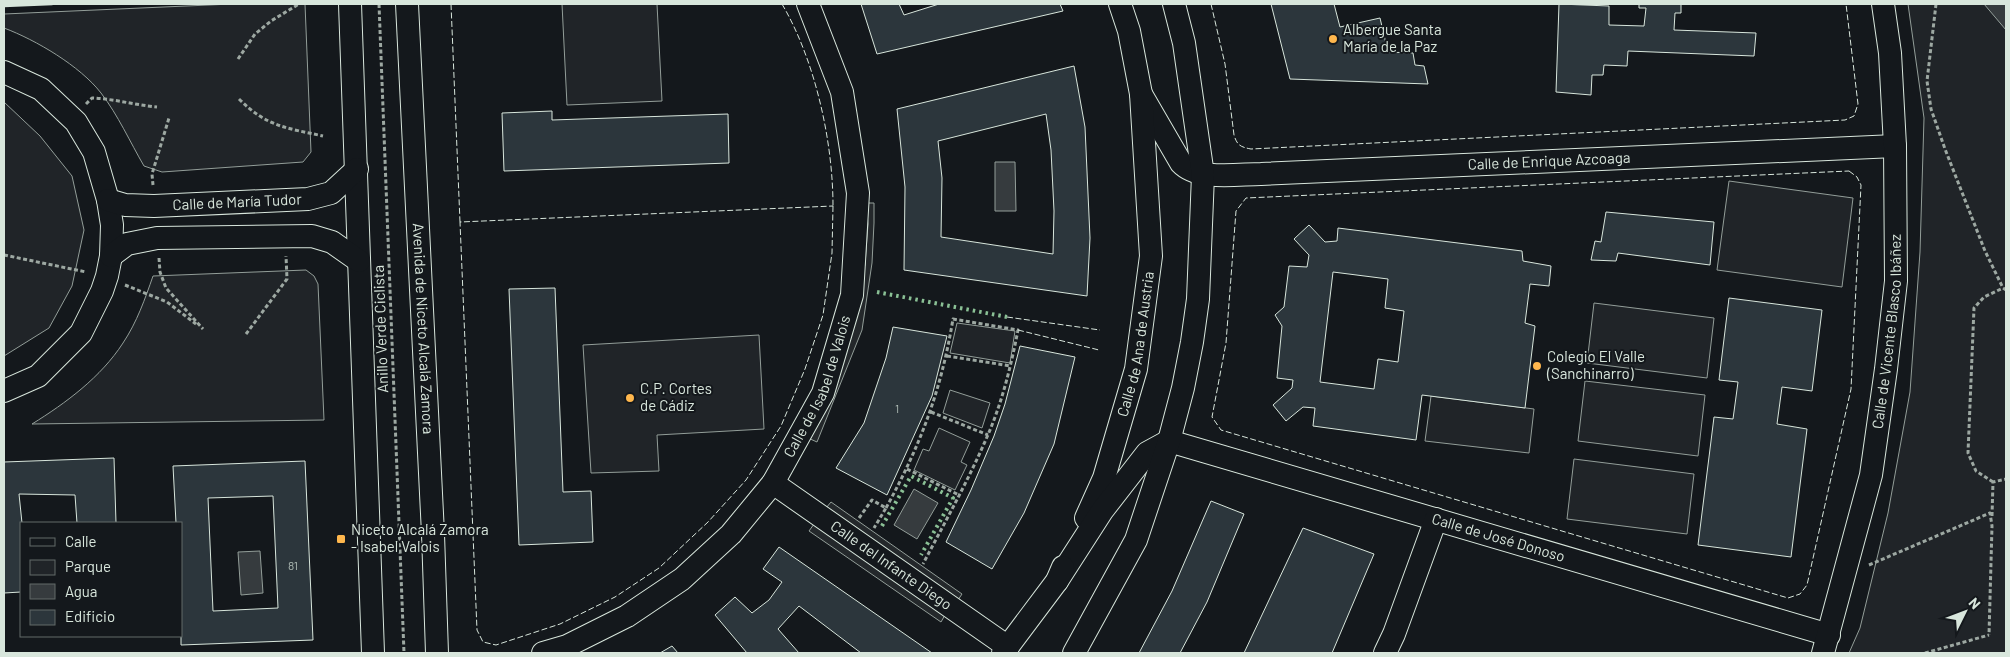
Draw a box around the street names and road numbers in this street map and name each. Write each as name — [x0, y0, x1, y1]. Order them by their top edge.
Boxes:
street label: Calle de Enrique Azcoaga — [1467, 148, 1631, 173]
street label: Calle de María Tudor — [172, 189, 303, 213]
street label: Avenida de Niceto Alcalá Zamora — [410, 223, 438, 435]
street label: Calle de Vicente Blasco Ibáñez — [1868, 234, 1904, 430]
street label: Anillo Verde Ciclista — [369, 265, 391, 393]
street label: Calle de Ana de Austria — [1113, 270, 1157, 419]
street label: Calle de Isabel de Valois — [779, 313, 854, 460]
street label: Calle de José Donoso — [1430, 509, 1567, 565]
street label: Calle del Infante Diego — [828, 516, 956, 613]

